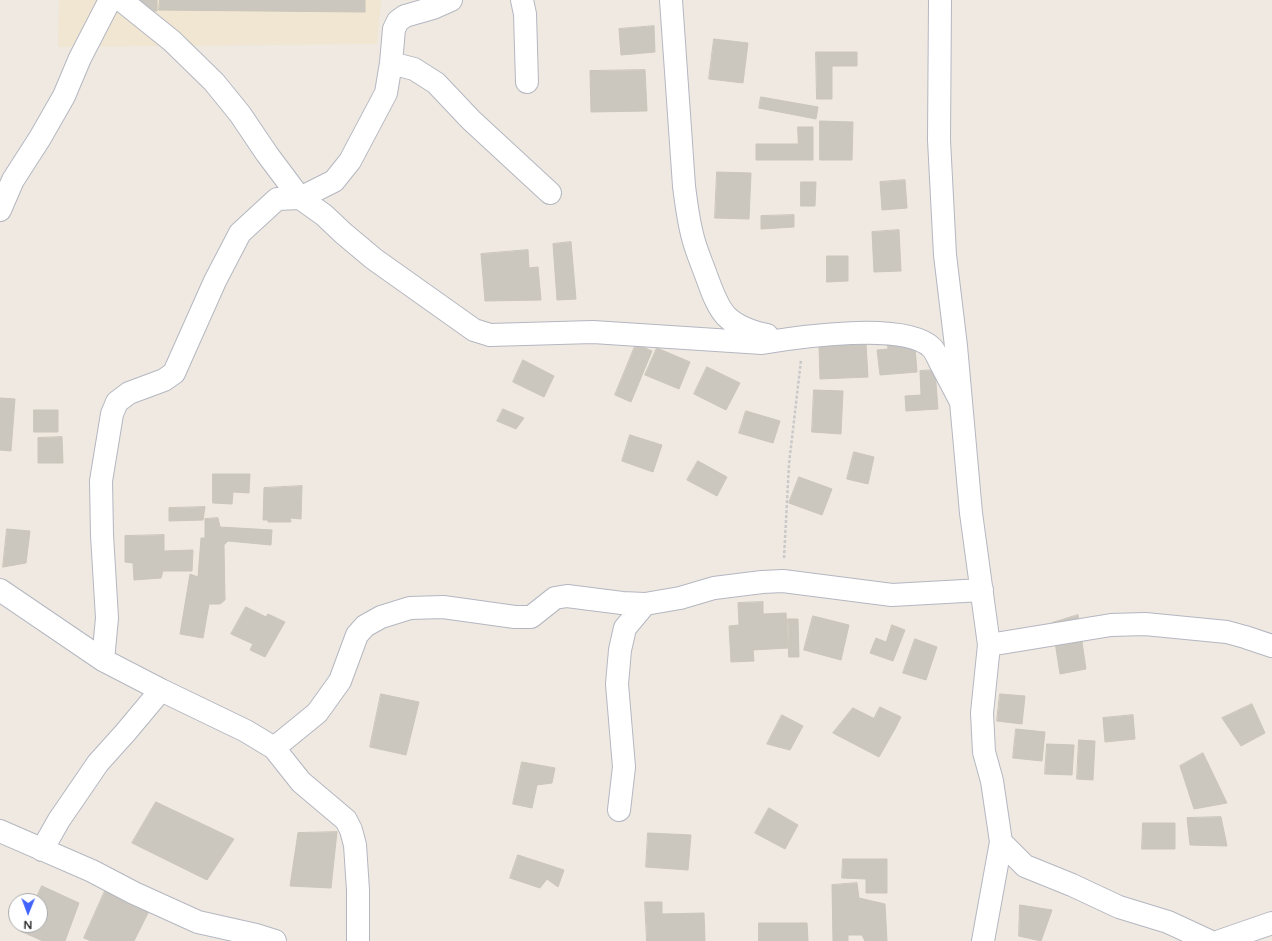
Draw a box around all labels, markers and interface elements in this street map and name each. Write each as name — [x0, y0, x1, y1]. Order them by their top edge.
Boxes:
north arrow — [8, 893, 48, 933]
text: N — [23, 918, 32, 931]

